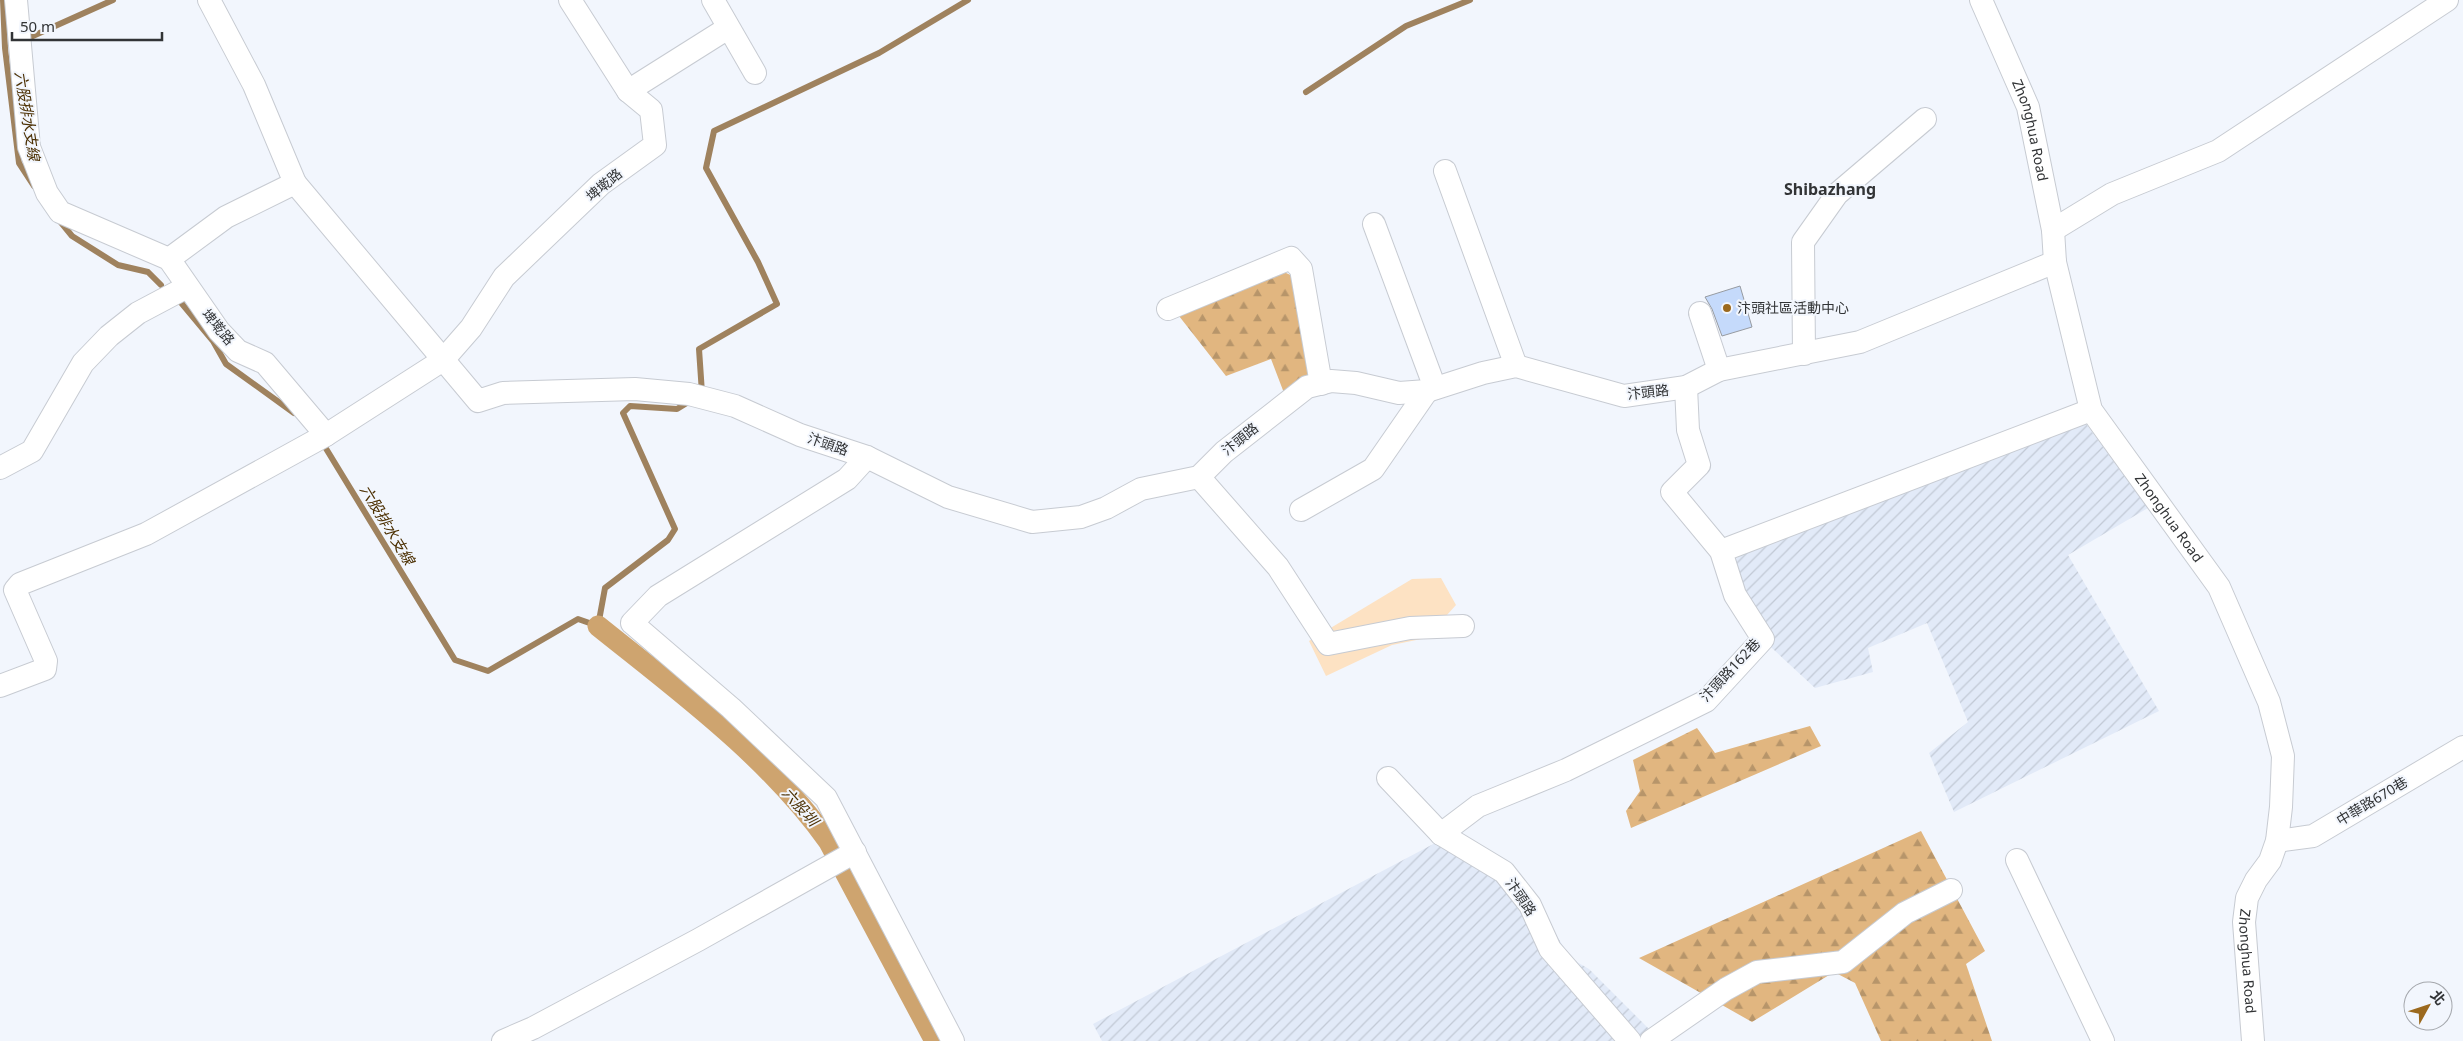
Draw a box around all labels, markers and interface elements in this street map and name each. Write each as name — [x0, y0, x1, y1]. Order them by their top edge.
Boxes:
scale bar — [12, 10, 162, 42]
text: 50 m — [20, 16, 55, 36]
water label: 六股排水支線 — [11, 70, 45, 164]
street label: Zhonghua Road — [2008, 76, 2053, 183]
street label: 埤墘路 — [581, 164, 626, 205]
district label: Shibazhang — [1784, 178, 1876, 200]
place label: 汴頭社區活動中心 — [1737, 298, 1849, 317]
marker: 汴頭社區活動中心 — [1721, 302, 1733, 314]
street label: 埤墘路 — [198, 304, 239, 349]
street label: 汴頭路 — [1626, 380, 1670, 403]
street label: 汴頭路 — [1217, 418, 1262, 459]
street label: 汴頭路 — [805, 428, 851, 459]
street label: Zhonghua Road — [2131, 470, 2208, 566]
water label: 六股排水支線 — [356, 481, 421, 570]
street label: 汴頭路162巷 — [1695, 634, 1764, 705]
street label: 中華路670巷 — [2333, 772, 2411, 829]
water label: 六股圳 — [778, 783, 825, 831]
street label: 汴頭路 — [1502, 874, 1541, 919]
street label: Zhonghua Road — [2235, 908, 2261, 1014]
north arrow — [2403, 981, 2453, 1031]
text: 北 — [2427, 986, 2450, 1009]

